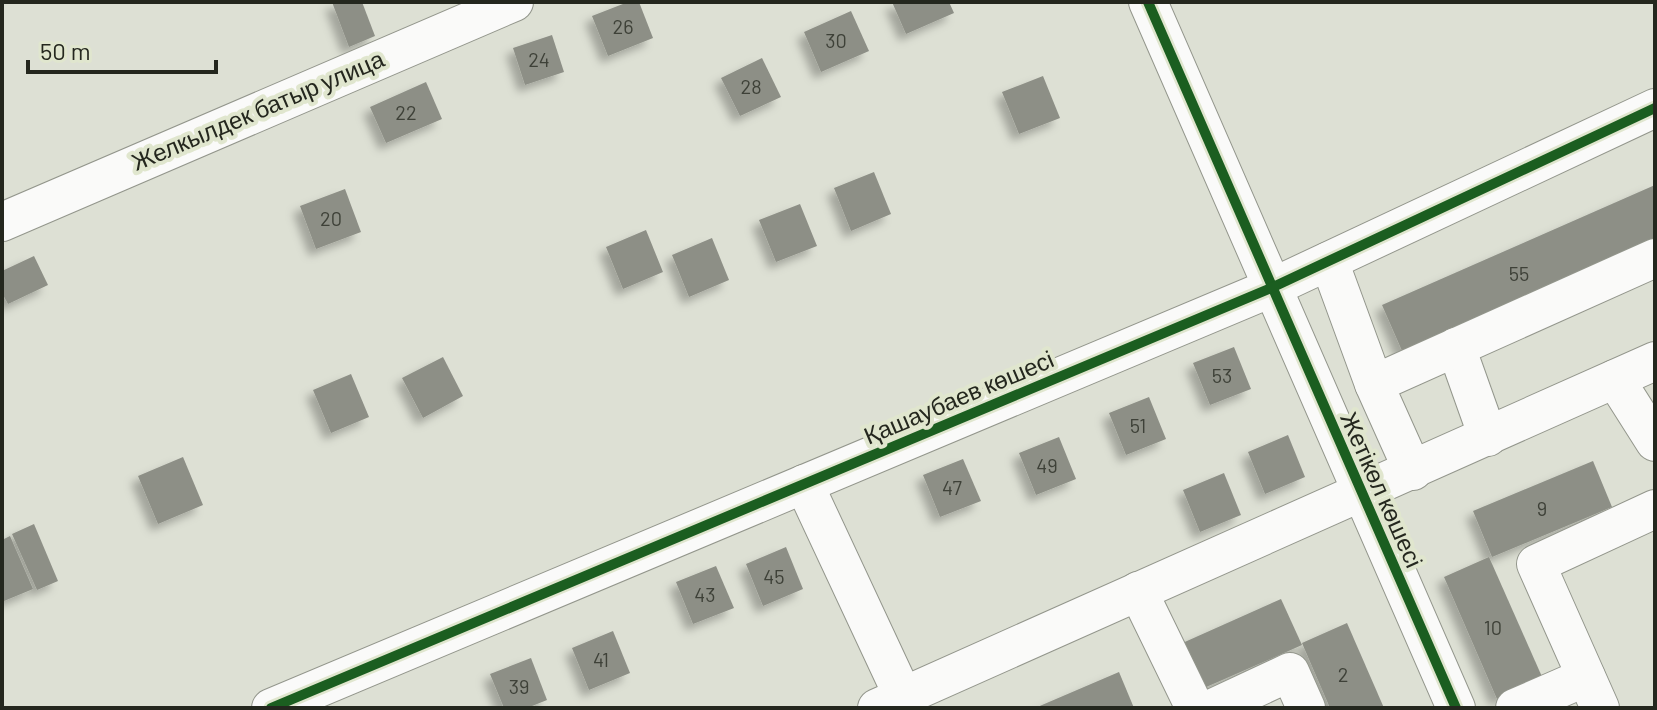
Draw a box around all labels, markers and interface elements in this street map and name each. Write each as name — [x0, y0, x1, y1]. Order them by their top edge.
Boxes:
house number: 26 — [612, 14, 634, 38]
scale bar — [28, 24, 216, 74]
house number: 30 — [825, 28, 847, 52]
text: 50 m — [40, 36, 91, 65]
street label: Желкылдек батыр улица — [127, 43, 389, 176]
house number: 24 — [528, 47, 550, 71]
house number: 28 — [740, 74, 762, 98]
house number: 22 — [395, 100, 417, 124]
house number: 20 — [320, 206, 342, 230]
house number: 55 — [1509, 261, 1529, 285]
street label: Қашаубаев көшесі — [859, 344, 1058, 450]
house number: 53 — [1212, 363, 1232, 387]
street label: Жетікөл көшесі — [1335, 407, 1430, 572]
house number: 51 — [1130, 413, 1146, 437]
house number: 49 — [1036, 453, 1058, 477]
house number: 47 — [942, 475, 962, 499]
house number: 9 — [1537, 496, 1547, 520]
house number: 45 — [763, 564, 785, 588]
house number: 43 — [694, 582, 716, 606]
house number: 10 — [1484, 615, 1502, 639]
house number: 41 — [593, 647, 609, 671]
house number: 2 — [1338, 662, 1348, 686]
house number: 39 — [509, 674, 529, 698]

